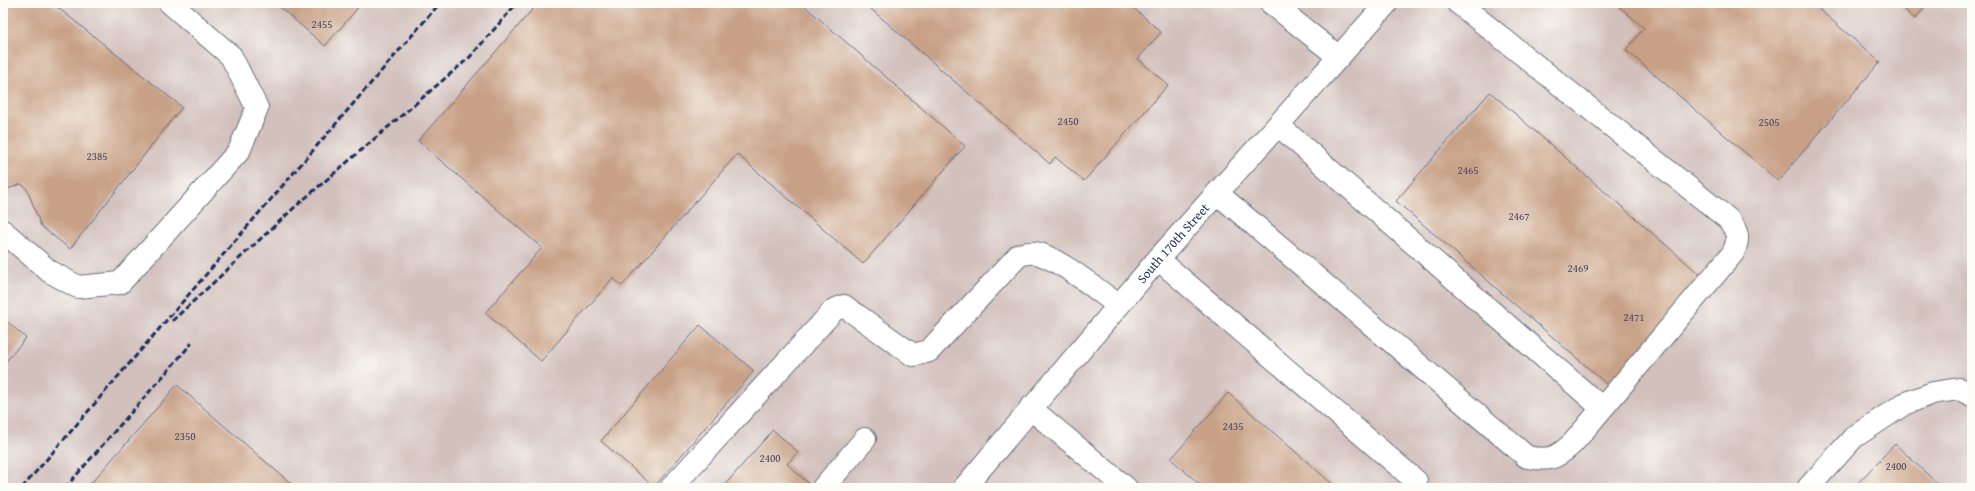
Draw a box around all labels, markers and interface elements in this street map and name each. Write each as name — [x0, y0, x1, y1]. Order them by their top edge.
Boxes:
house number: 2455 — [311, 16, 333, 32]
house number: 2450 — [1057, 113, 1079, 129]
house number: 2505 — [1758, 114, 1780, 130]
house number: 2385 — [86, 148, 108, 164]
house number: 2465 — [1457, 162, 1479, 178]
street label: South 170th Street — [1132, 198, 1214, 287]
house number: 2467 — [1508, 208, 1530, 224]
house number: 2469 — [1567, 260, 1589, 276]
house number: 2471 — [1623, 309, 1645, 325]
house number: 2435 — [1222, 418, 1244, 434]
house number: 2350 — [174, 428, 196, 444]
house number: 2400 — [759, 450, 781, 466]
house number: 2400 — [1885, 458, 1907, 474]

